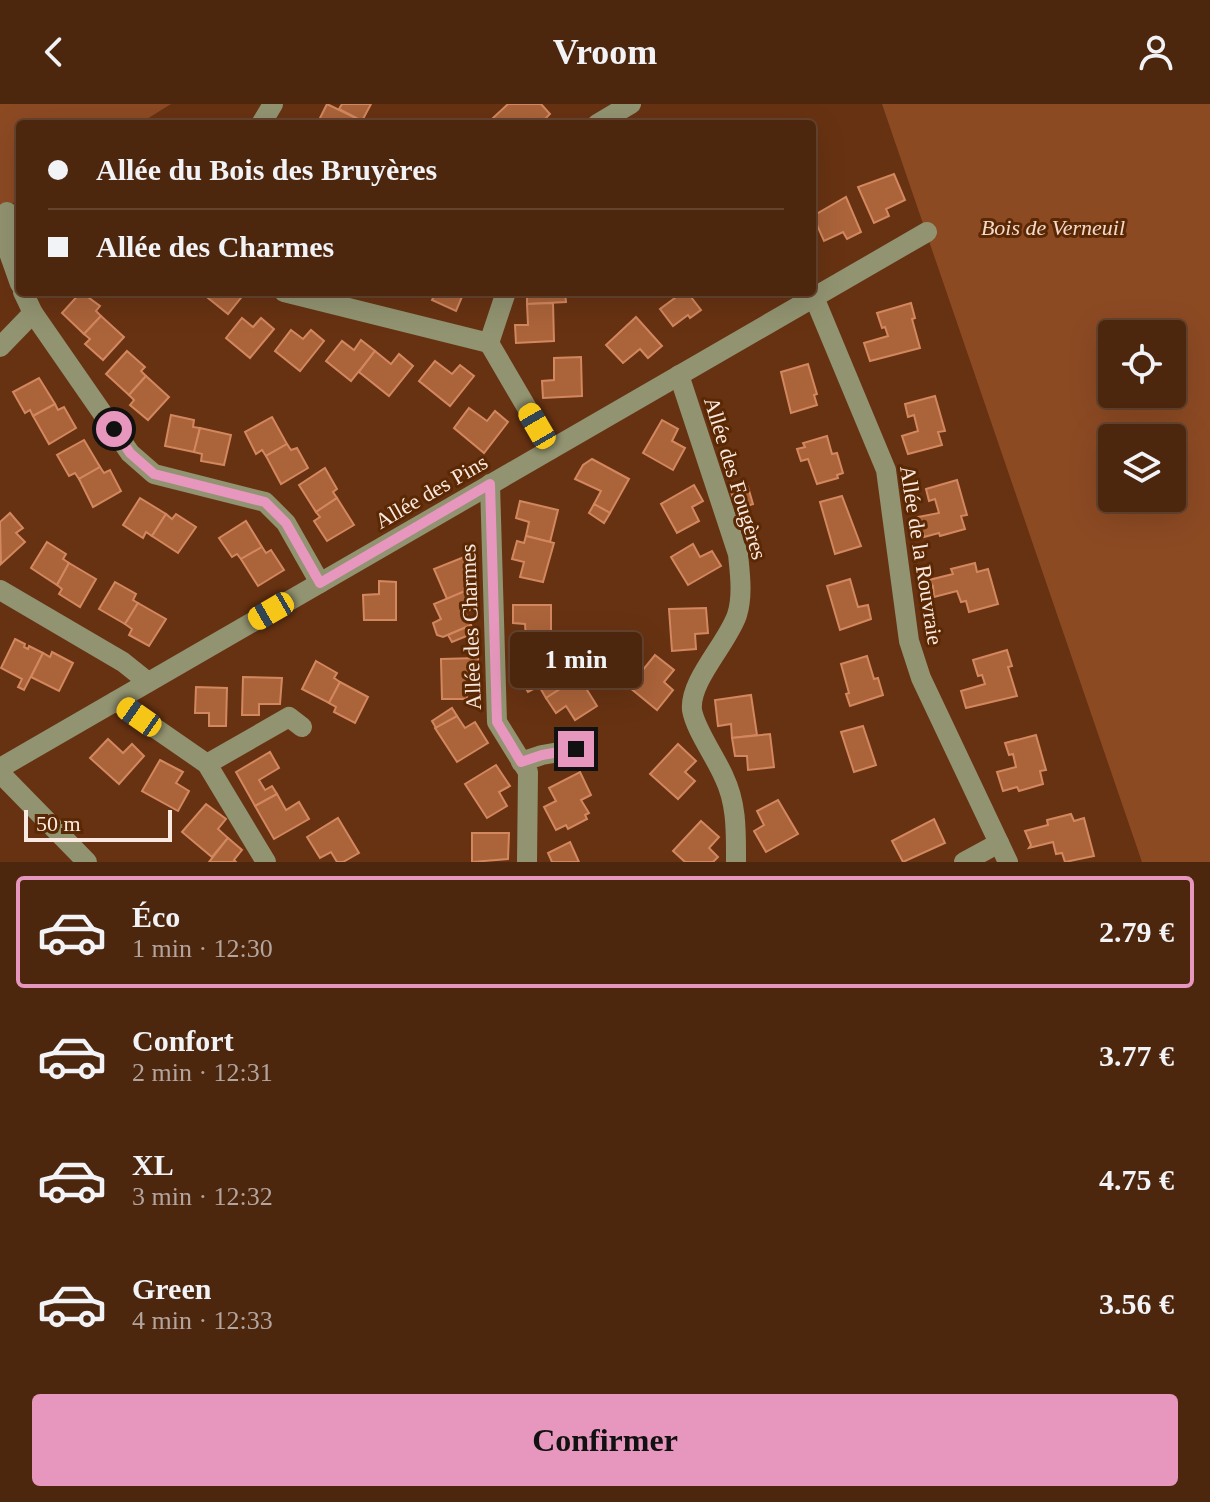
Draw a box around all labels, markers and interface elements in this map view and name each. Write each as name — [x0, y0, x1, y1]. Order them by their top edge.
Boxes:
icon: back — [32, 30, 76, 74]
icon: person — [1134, 30, 1178, 74]
text: Vroom — [553, 32, 657, 72]
text: Allée du Bois des Bruyères — [96, 153, 437, 186]
park label: Bois de Verneuil — [981, 215, 1125, 240]
text: Allée des Charmes — [96, 230, 334, 263]
map controls — [1098, 320, 1186, 512]
button: locate — [1098, 320, 1186, 408]
street label: Allée des Fougères — [699, 394, 772, 562]
car — [515, 399, 559, 453]
route start — [96, 411, 132, 447]
button: layers — [1098, 424, 1186, 512]
street label: Allée des Pins — [370, 449, 492, 534]
street label: Allée de la Rouvraie — [895, 464, 948, 647]
street label: Allée des Charmes — [455, 544, 486, 710]
car — [244, 589, 298, 633]
callout: 1 min — [510, 633, 642, 689]
text: 1 min — [545, 645, 607, 674]
car — [112, 693, 166, 741]
route end — [558, 731, 594, 767]
scale bar — [24, 806, 172, 842]
text: 50 m — [36, 811, 81, 836]
icon: car — [36, 896, 108, 968]
text: Éco — [132, 900, 180, 933]
text: 2.79 € — [1099, 915, 1174, 948]
text: 1 min · 12:30 — [132, 934, 273, 963]
icon: car — [36, 1020, 108, 1092]
text: Confort — [132, 1024, 234, 1057]
text: 3.77 € — [1099, 1039, 1174, 1072]
text: 2 min · 12:31 — [132, 1058, 273, 1087]
icon: car — [36, 1144, 108, 1216]
text: XL — [132, 1148, 174, 1181]
text: 4.75 € — [1099, 1163, 1174, 1196]
text: 3 min · 12:32 — [132, 1182, 273, 1211]
icon: car — [36, 1268, 108, 1340]
text: Green — [132, 1272, 211, 1305]
text: 3.56 € — [1099, 1287, 1174, 1320]
text: 4 min · 12:33 — [132, 1306, 273, 1335]
button: Confirmer — [32, 1394, 1178, 1486]

